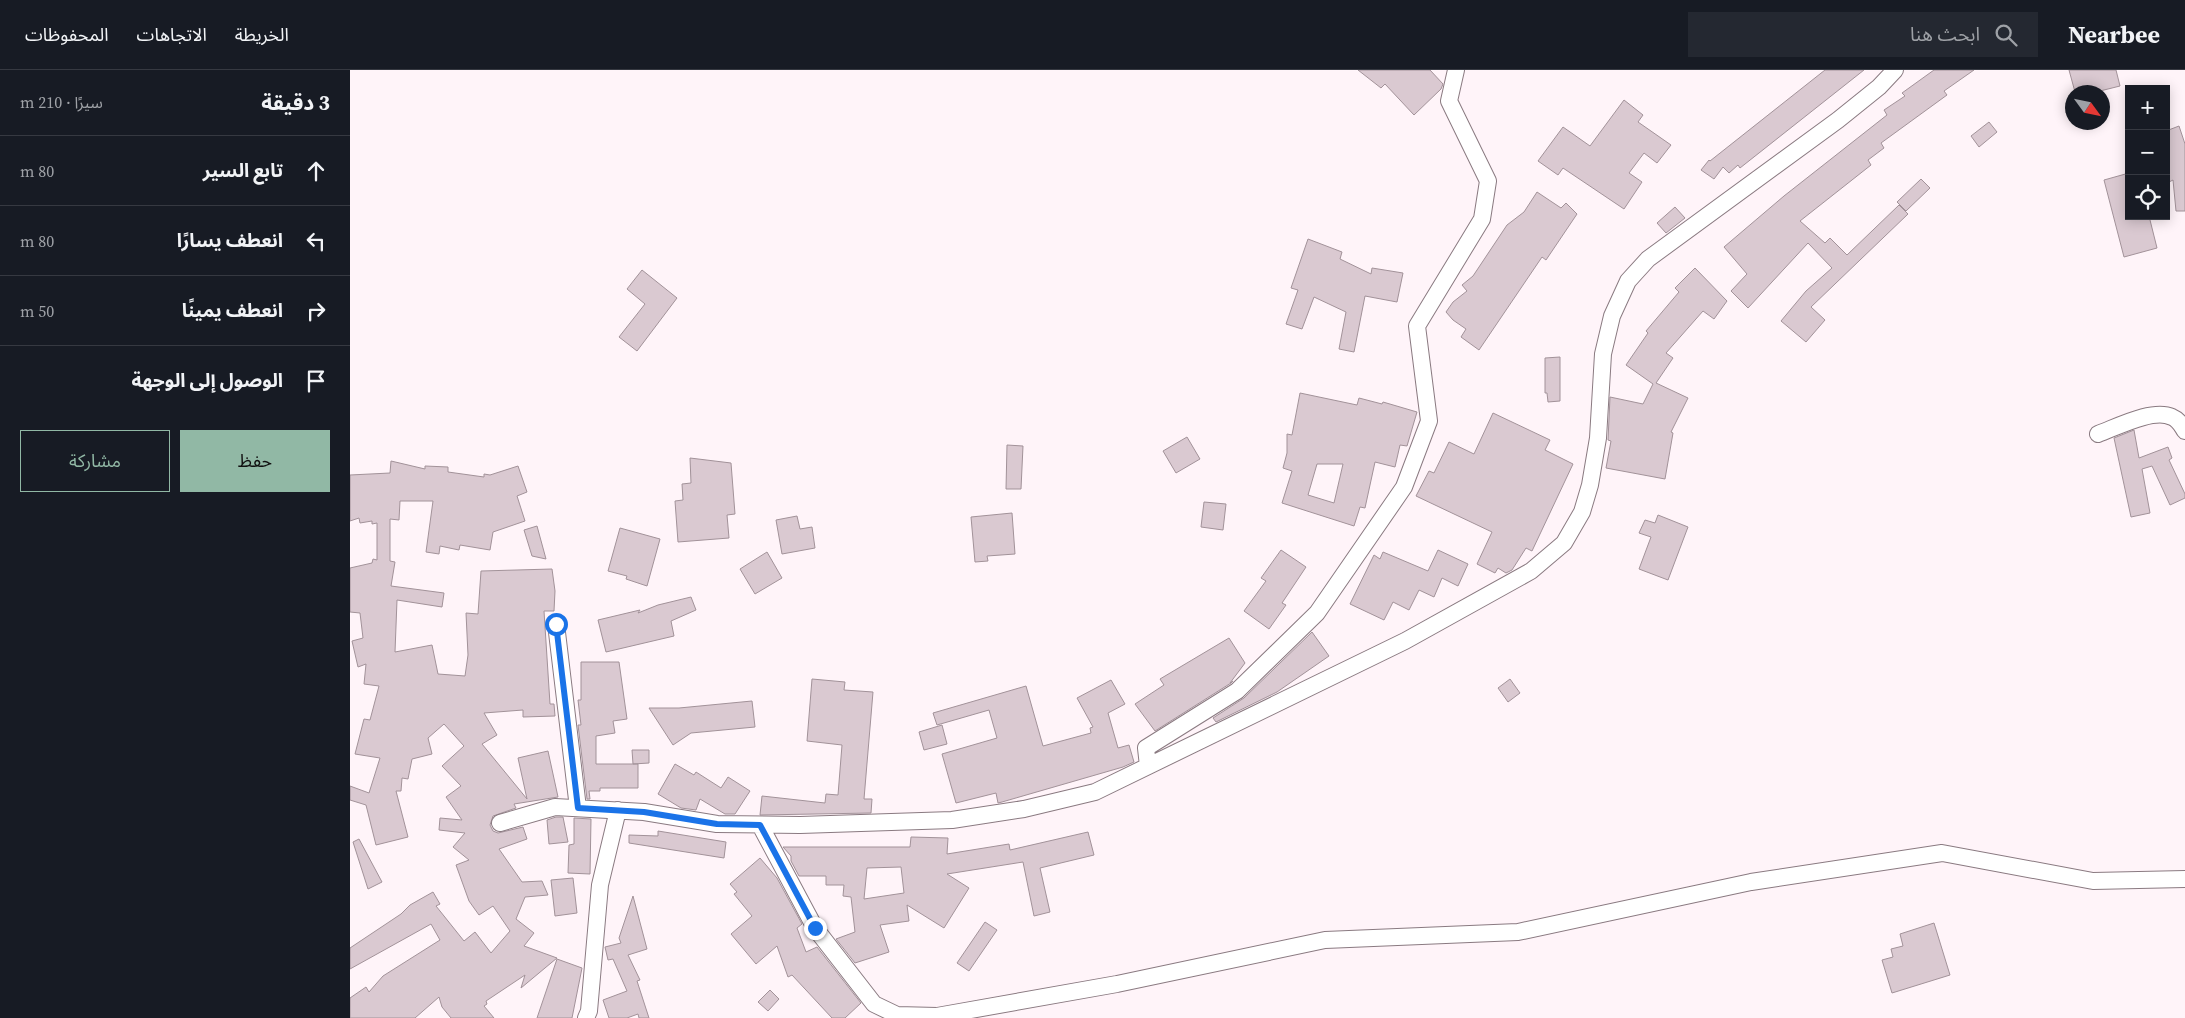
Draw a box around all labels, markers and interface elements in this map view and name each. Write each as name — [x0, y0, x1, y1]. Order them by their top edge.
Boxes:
search box — [1688, 12, 2038, 57]
text: Nearbee — [2068, 18, 2160, 51]
text: ابحث هنا — [1910, 21, 1980, 47]
icon: search — [1992, 21, 2020, 49]
text: المحفوظات — [25, 22, 109, 47]
text: الاتجاهات — [137, 22, 207, 47]
text: الخريطة — [235, 22, 289, 47]
north arrow — [2065, 85, 2110, 130]
map controls — [2125, 85, 2170, 220]
button: + — [2125, 85, 2170, 130]
text: 3 دقيقة — [261, 88, 330, 117]
text: سيرًا · 210 m — [20, 91, 103, 113]
button: − — [2125, 130, 2170, 175]
text: تابع السير — [203, 157, 283, 183]
icon: ahead — [302, 157, 330, 185]
text: 80 m — [20, 160, 54, 182]
button: locate — [2125, 175, 2170, 220]
text: انعطف يسارًا — [177, 227, 283, 253]
icon: left — [302, 227, 330, 255]
text: 80 m — [20, 230, 54, 252]
text: انعطف يمينًا — [182, 297, 283, 323]
icon: right — [302, 297, 330, 325]
text: 50 m — [20, 300, 54, 322]
text: الوصول إلى الوجهة — [131, 367, 283, 393]
icon: arrive — [302, 367, 330, 395]
button: مشاركة — [20, 430, 170, 492]
button: حفظ — [180, 430, 330, 492]
route start — [545, 613, 568, 636]
route end — [804, 917, 827, 940]

